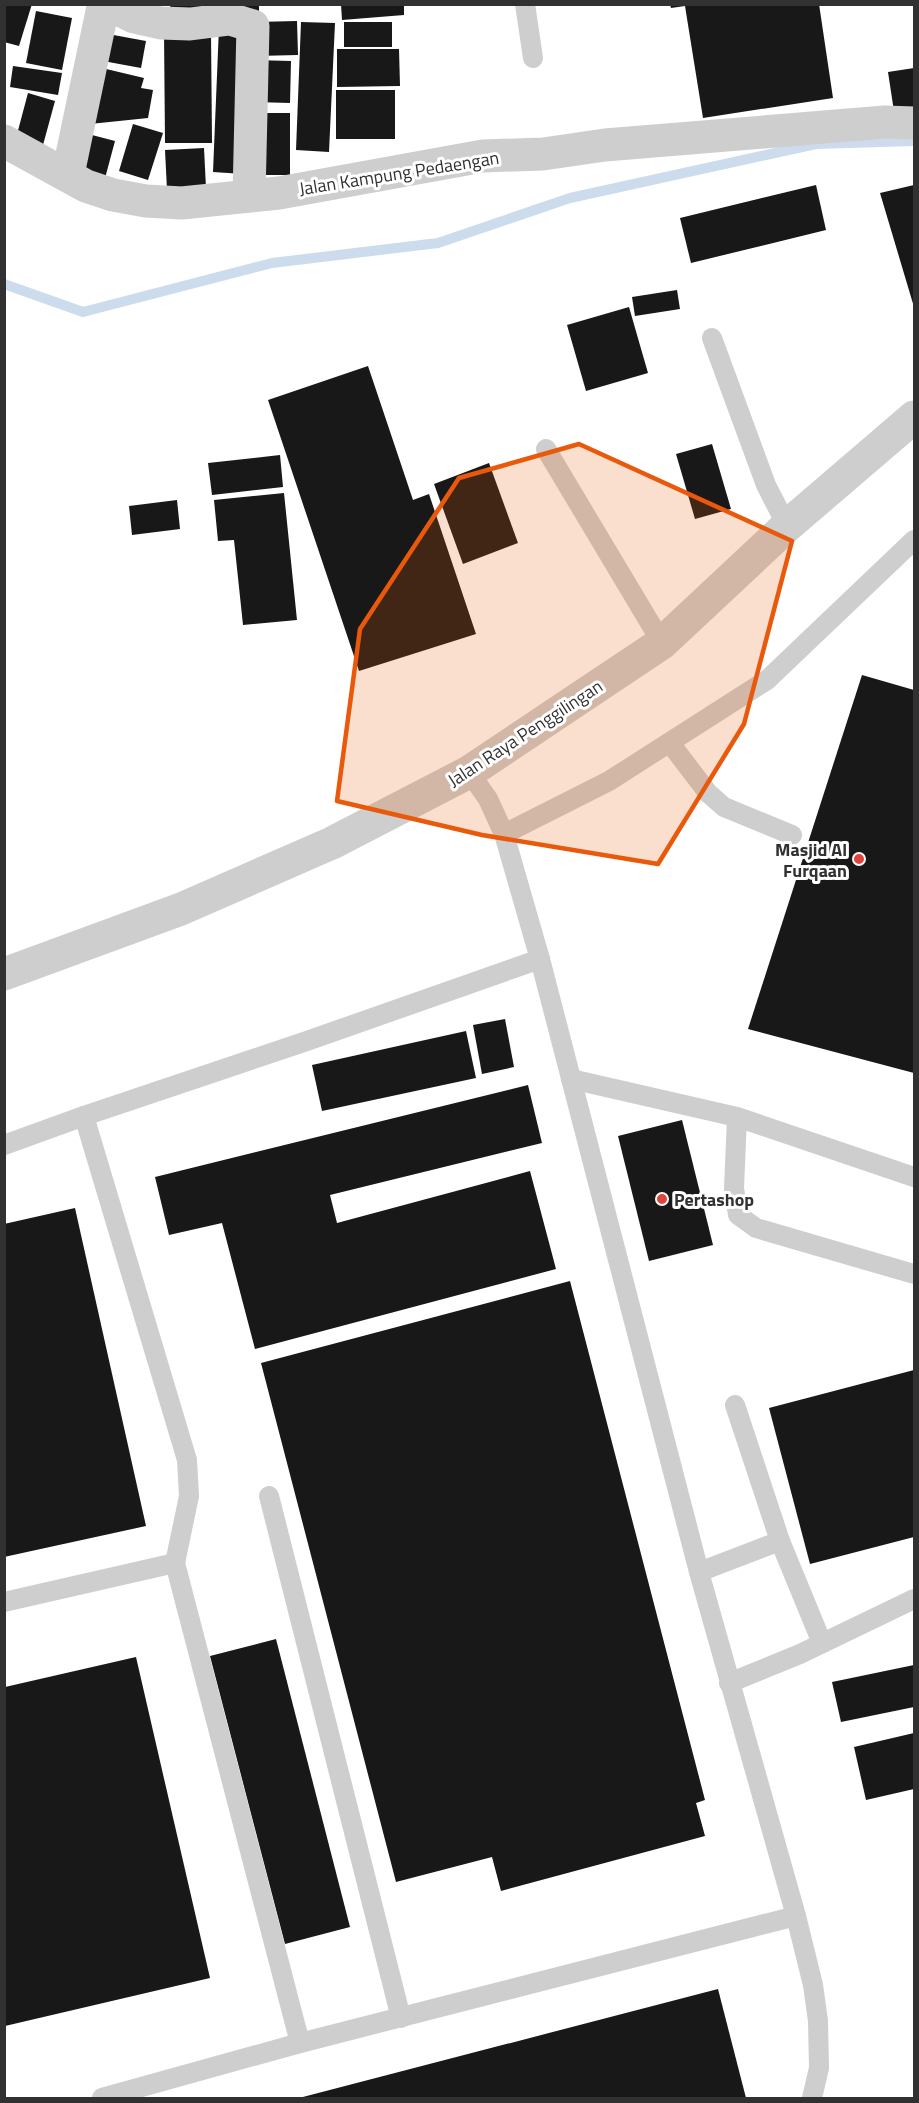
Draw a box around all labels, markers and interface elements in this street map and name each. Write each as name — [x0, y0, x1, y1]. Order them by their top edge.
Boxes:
street label: Jalan Kampung Pedaengan — [297, 144, 501, 202]
street label: Jalan Raya Penggilingan — [442, 673, 608, 793]
place label: Masjid Al Furqaan — [775, 836, 847, 884]
marker: Masjid Al Furqaan — [852, 852, 866, 866]
place label: Pertashop — [674, 1186, 754, 1213]
marker: Pertashop — [655, 1192, 669, 1206]

